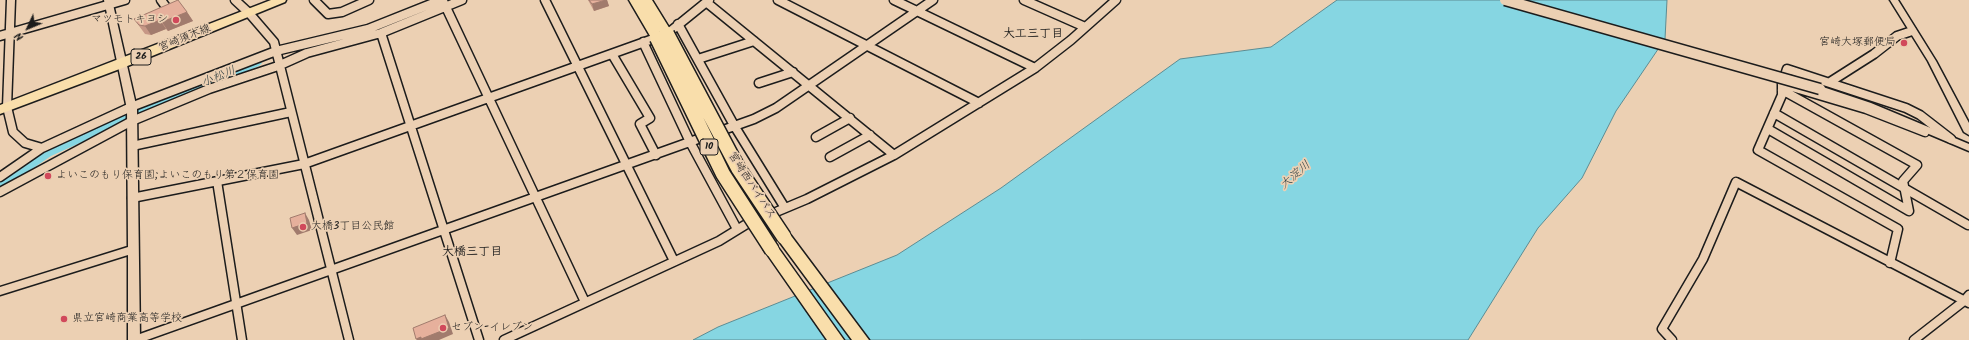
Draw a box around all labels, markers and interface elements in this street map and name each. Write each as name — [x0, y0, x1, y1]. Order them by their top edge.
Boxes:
north arrow — [8, 8, 48, 48]
place label: マツモトキヨシ — [91, 13, 168, 27]
marker: マツモトキヨシ — [171, 15, 181, 25]
street label: 宮崎須木線 — [157, 23, 213, 55]
text: N — [10, 28, 28, 45]
district label: 大工三丁目 — [1003, 28, 1063, 42]
place label: 宮崎大塚郵便局 — [1819, 36, 1896, 50]
marker: 宮崎大塚郵便局 — [1899, 38, 1909, 48]
road number: 26 — [131, 49, 151, 65]
water label: 小松川 — [200, 65, 238, 91]
road number: 10 — [700, 139, 718, 155]
street label: 宮崎西バイパス — [724, 150, 778, 222]
water label: 大淀川 — [1278, 159, 1314, 193]
place label: よいこのもり保育園;よいこのもり第２保育園 — [56, 169, 279, 183]
marker: よいこのもり保育園;よいこのもり第２保育園 — [43, 171, 53, 181]
place label: 大橋3丁目公民館 — [311, 220, 394, 234]
marker: 大橋3丁目公民館 — [298, 222, 308, 232]
district label: 大橋三丁目 — [442, 246, 502, 260]
place label: 県立宮崎商業高等学校 — [72, 312, 182, 326]
marker: 県立宮崎商業高等学校 — [59, 314, 69, 324]
place label: セブン-イレブン — [451, 321, 533, 335]
marker: セブン-イレブン — [438, 323, 448, 333]

